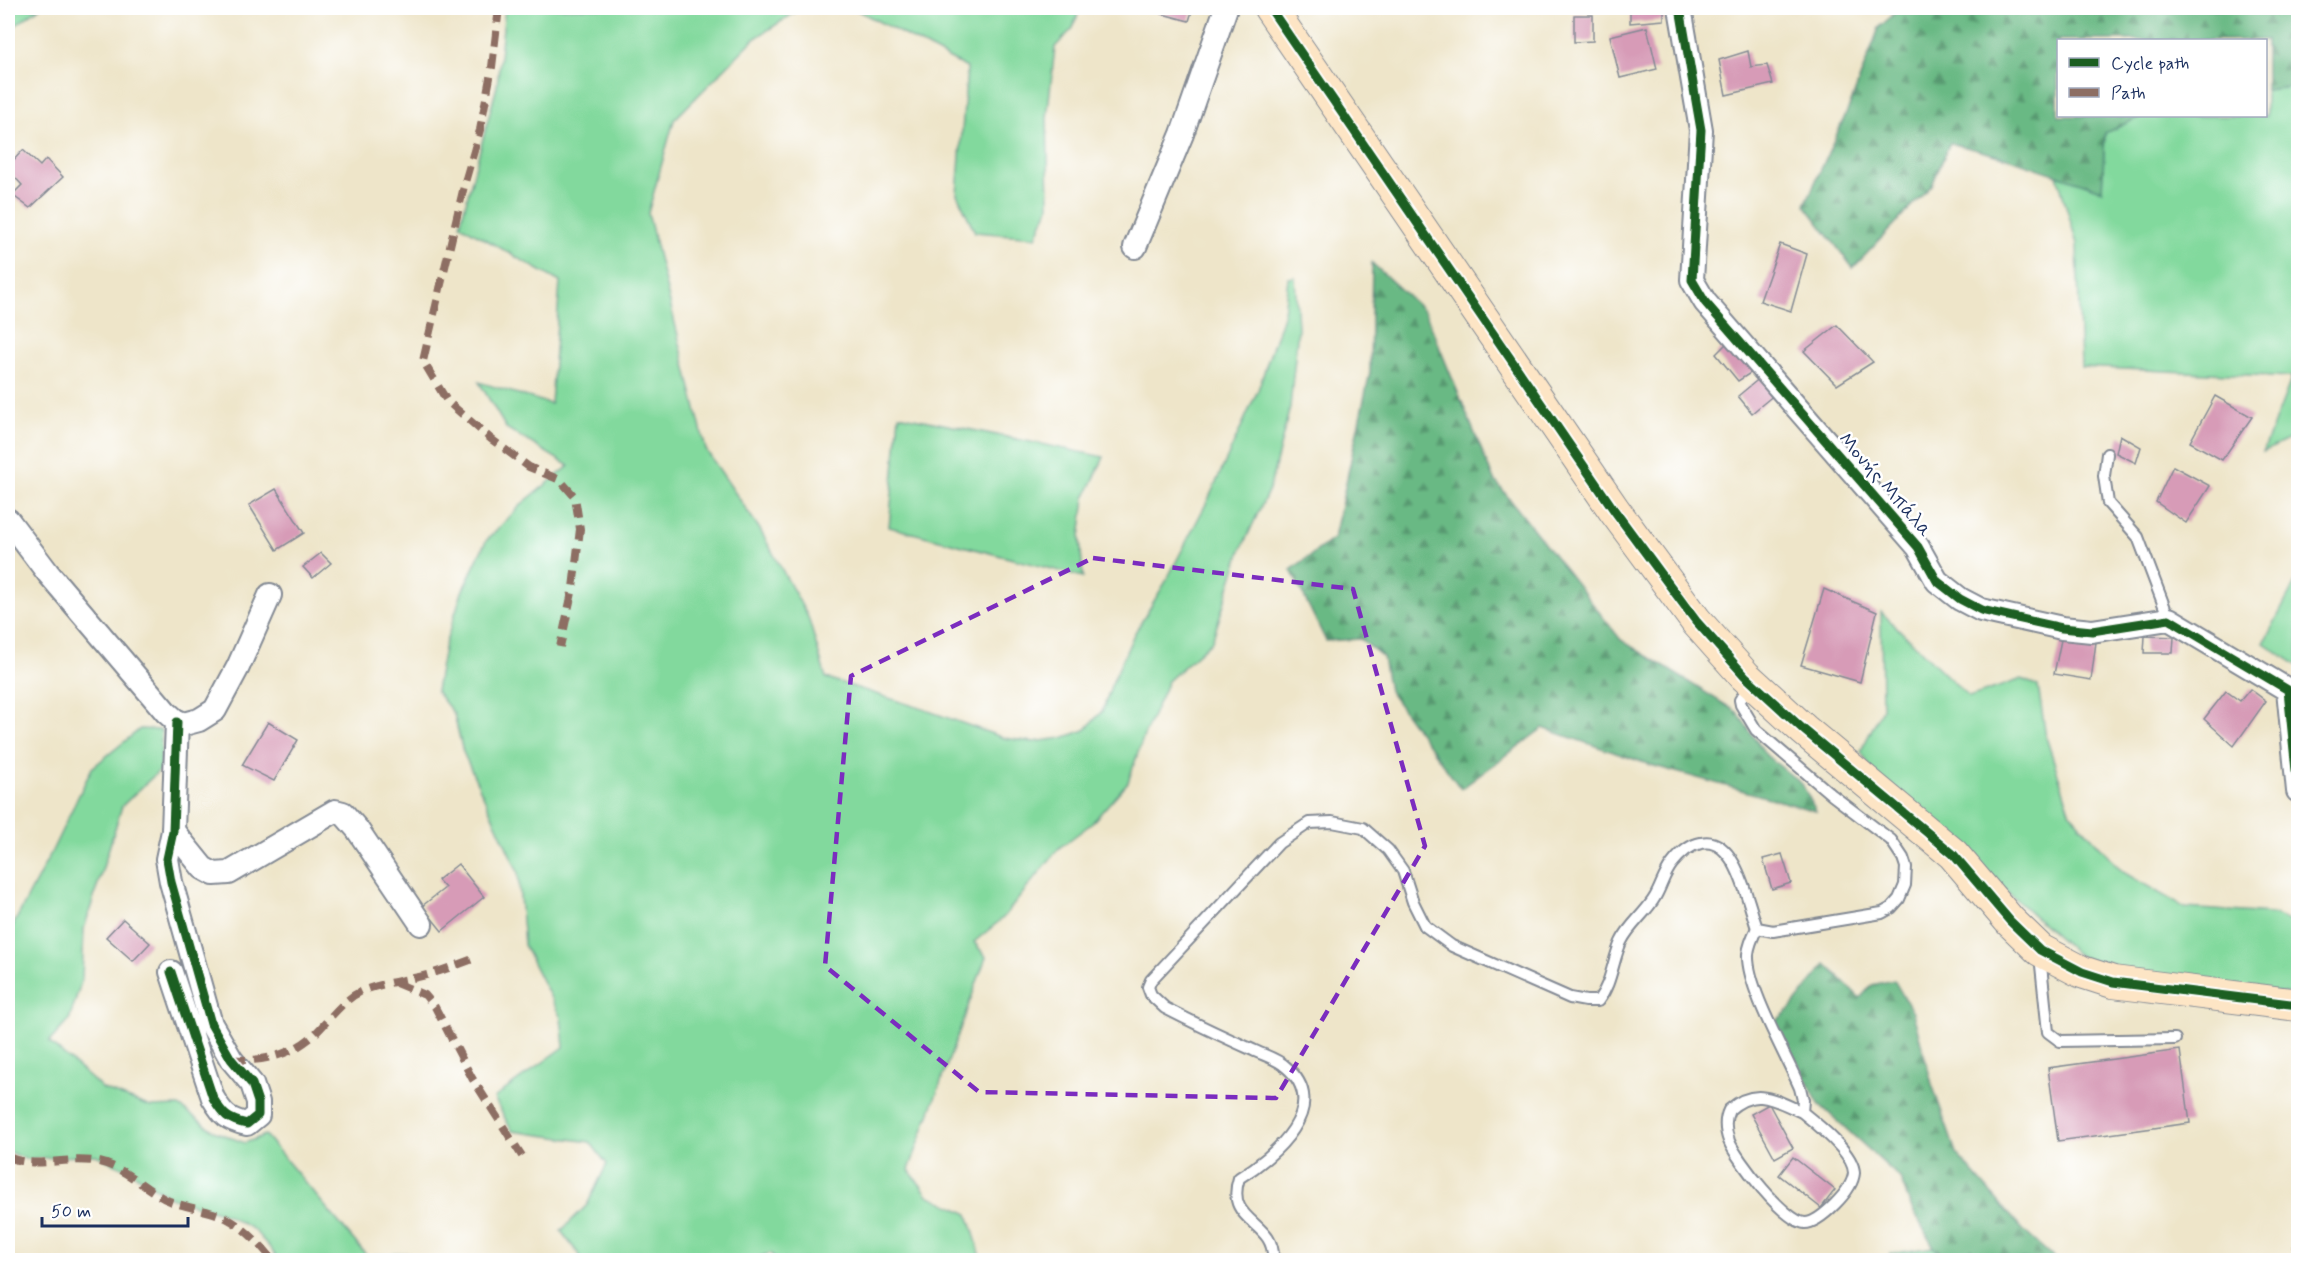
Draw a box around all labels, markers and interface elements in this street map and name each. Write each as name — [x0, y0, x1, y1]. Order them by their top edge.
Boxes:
legend — [2057, 39, 2267, 117]
text: Cycle path — [2111, 52, 2189, 76]
text: Path — [2111, 82, 2146, 106]
street label: Μονής Μπάλα — [1832, 427, 1938, 543]
scale bar — [42, 1190, 188, 1228]
text: 50 m — [51, 1200, 91, 1224]

